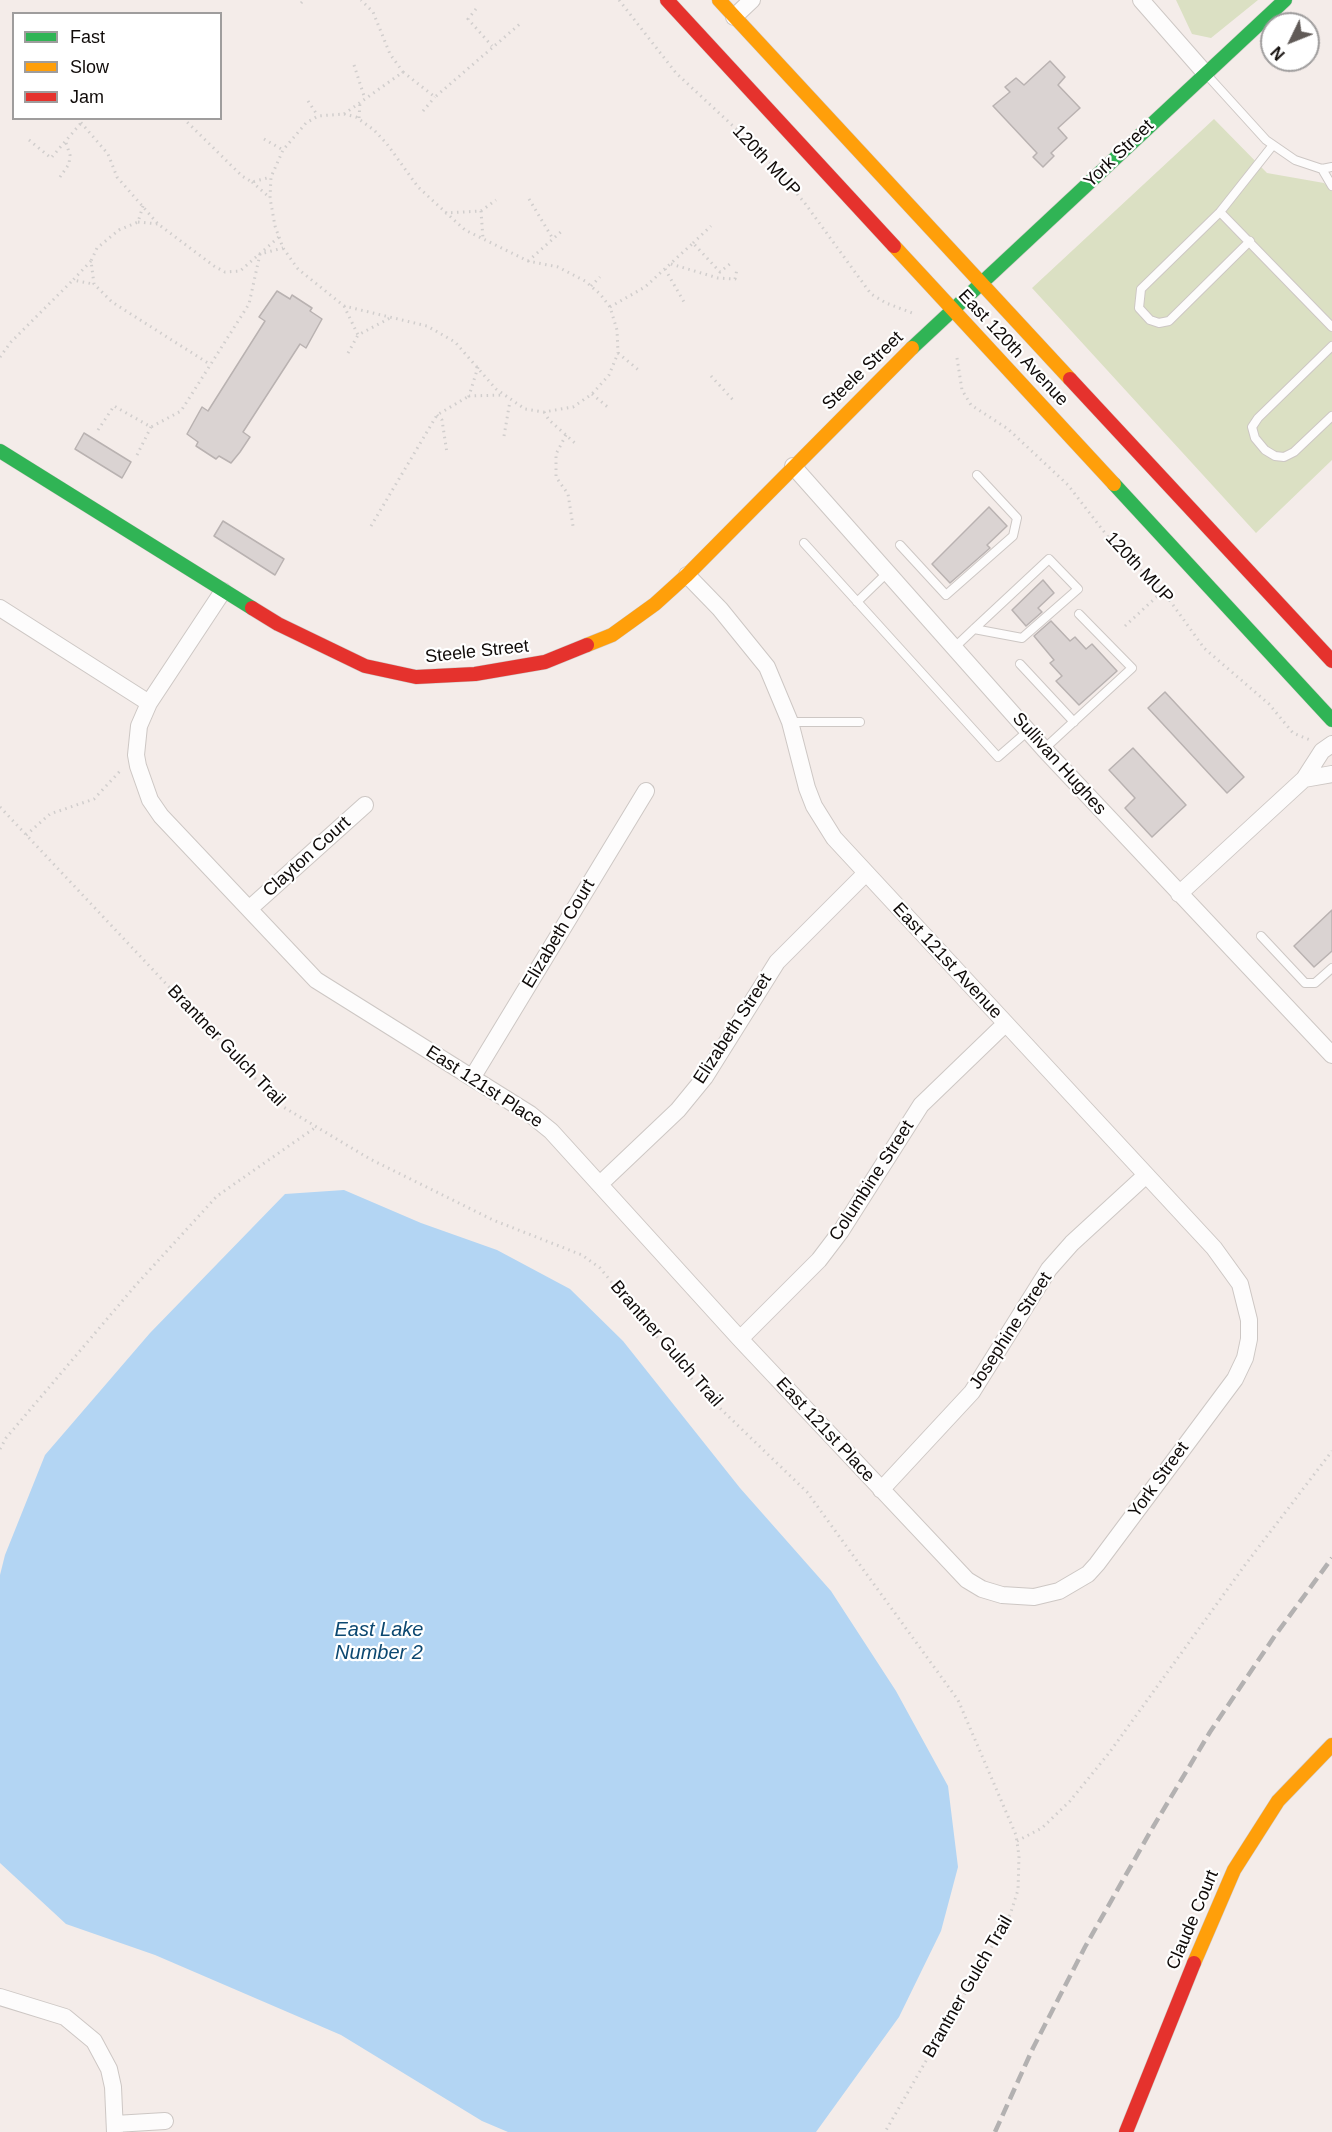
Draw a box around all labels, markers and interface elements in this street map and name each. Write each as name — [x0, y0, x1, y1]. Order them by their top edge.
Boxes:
legend — [12, 12, 222, 120]
north arrow — [1260, 12, 1320, 72]
text: Fast — [70, 27, 105, 47]
text: N — [1268, 43, 1288, 63]
text: Slow — [70, 57, 109, 77]
text: Jam — [70, 87, 104, 107]
street label: York Street — [1080, 116, 1158, 192]
street label: 120th MUP — [727, 121, 805, 201]
street label: East 120th Avenue — [953, 285, 1073, 411]
street label: Steele Street — [818, 327, 908, 415]
street label: 120th MUP — [1100, 528, 1178, 608]
street label: Steele Street — [424, 636, 530, 668]
street label: Sullivan Hughes — [1007, 708, 1111, 820]
street label: Clayton Court — [259, 812, 355, 902]
street label: Elizabeth Court — [518, 876, 600, 992]
street label: East 121st Avenue — [888, 898, 1006, 1024]
street label: Elizabeth Street — [689, 970, 777, 1088]
street label: Brantner Gulch Trail — [163, 981, 289, 1111]
street label: East 121st Place — [421, 1041, 547, 1133]
street label: Columbine Street — [825, 1117, 919, 1245]
street label: Josephine Street — [965, 1268, 1057, 1394]
street label: Brantner Gulch Trail — [605, 1276, 727, 1412]
street label: East 121st Place — [771, 1373, 879, 1487]
street label: York Street — [1124, 1438, 1194, 1522]
water label: East Lake Number 2 — [335, 1618, 423, 1665]
street label: Claude Court — [1162, 1867, 1224, 1973]
street label: Brantner Gulch Trail — [919, 1912, 1017, 2062]

